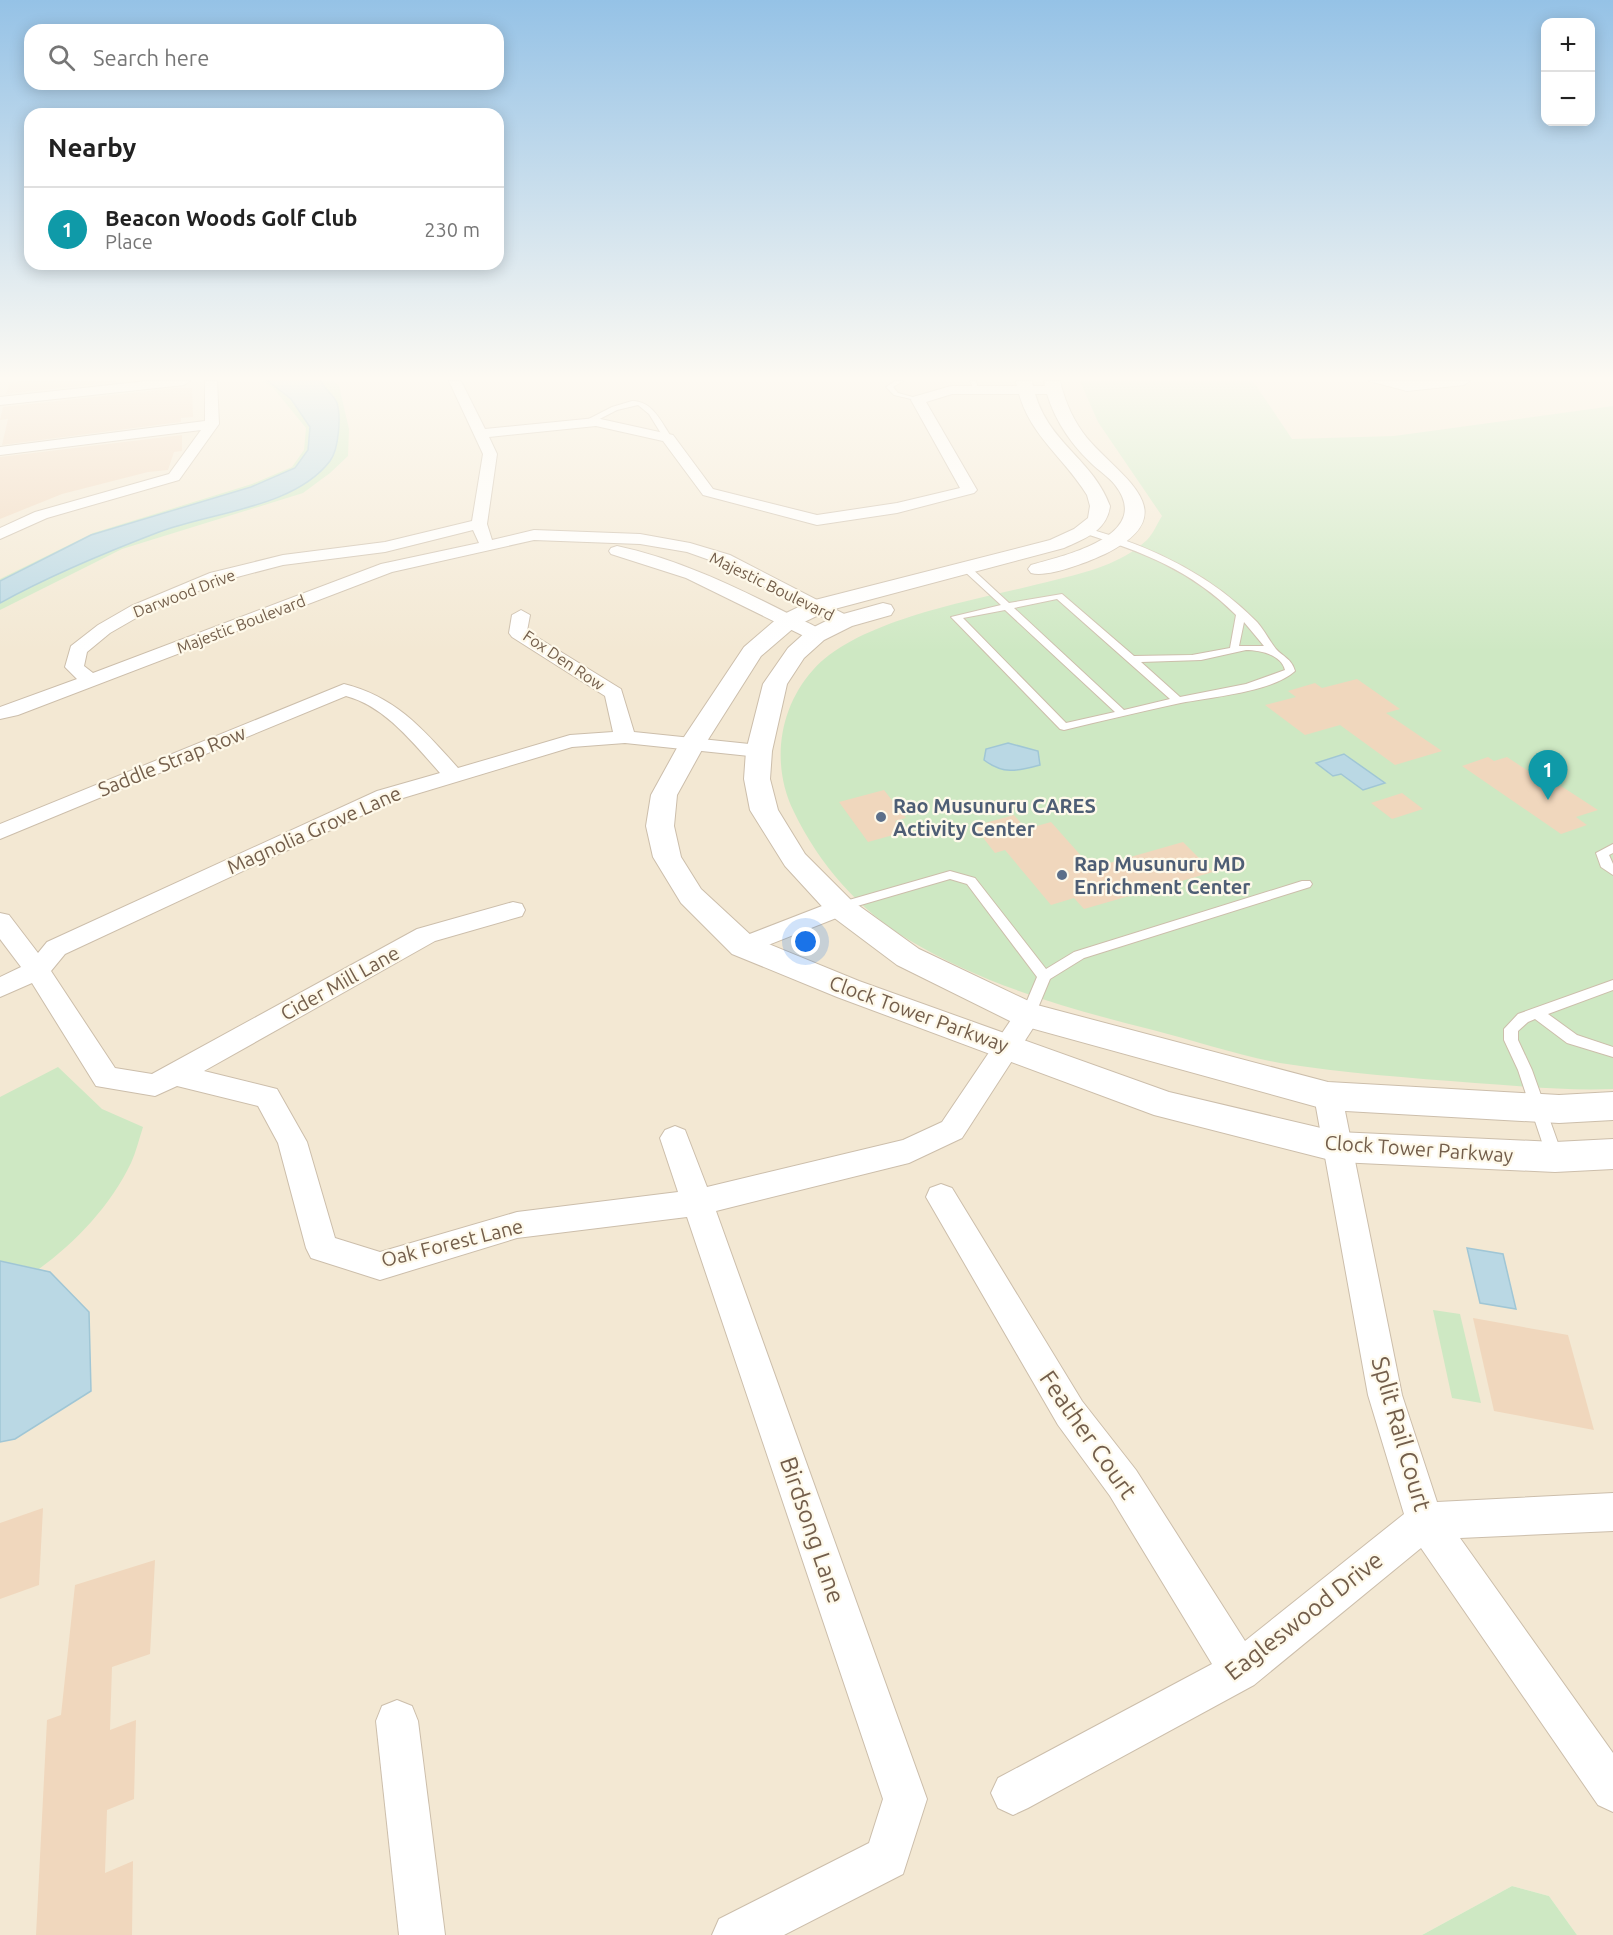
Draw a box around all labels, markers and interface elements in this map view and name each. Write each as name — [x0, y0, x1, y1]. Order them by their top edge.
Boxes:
map controls — [1541, 18, 1595, 126]
button: + — [1541, 18, 1595, 72]
search box — [24, 24, 504, 90]
icon: search — [45, 41, 78, 74]
text: Search here — [93, 45, 209, 70]
button: − — [1541, 72, 1595, 126]
text: Nearby — [48, 133, 136, 162]
text: Beacon Woods Golf Club — [105, 205, 357, 230]
text: 1 — [62, 218, 73, 241]
text: 230 m — [424, 218, 480, 241]
text: Place — [105, 230, 153, 253]
street label: Majestic Boulevard — [707, 548, 837, 624]
street label: Darwood Drive — [130, 565, 238, 621]
street label: Majestic Boulevard — [174, 591, 308, 657]
street label: Fox Den Row — [520, 626, 608, 694]
street label: Saddle Strap Row — [95, 720, 249, 801]
pin: 1 — [1528, 750, 1568, 800]
street label: Magnolia Grove Lane — [223, 781, 404, 878]
place label: Rao Musunuru CARES Activity Center — [893, 794, 1096, 840]
marker: Rao Musunuru CARES Activity Center — [874, 810, 888, 824]
place label: Rap Musunuru MD Enrichment Center — [1074, 852, 1251, 898]
marker: Rap Musunuru MD Enrichment Center — [1055, 868, 1069, 882]
your location — [791, 927, 820, 956]
street label: Cider Mill Lane — [276, 940, 403, 1025]
street label: Clock Tower Parkway — [826, 970, 1012, 1057]
street label: Clock Tower Parkway — [1324, 1130, 1514, 1167]
street label: Oak Forest Lane — [379, 1214, 525, 1271]
street label: Split Rail Court — [1367, 1353, 1437, 1515]
street label: Feather Court — [1034, 1365, 1143, 1504]
street label: Birdsong Lane — [775, 1453, 850, 1607]
street label: Eagleswood Drive — [1220, 1546, 1388, 1685]

